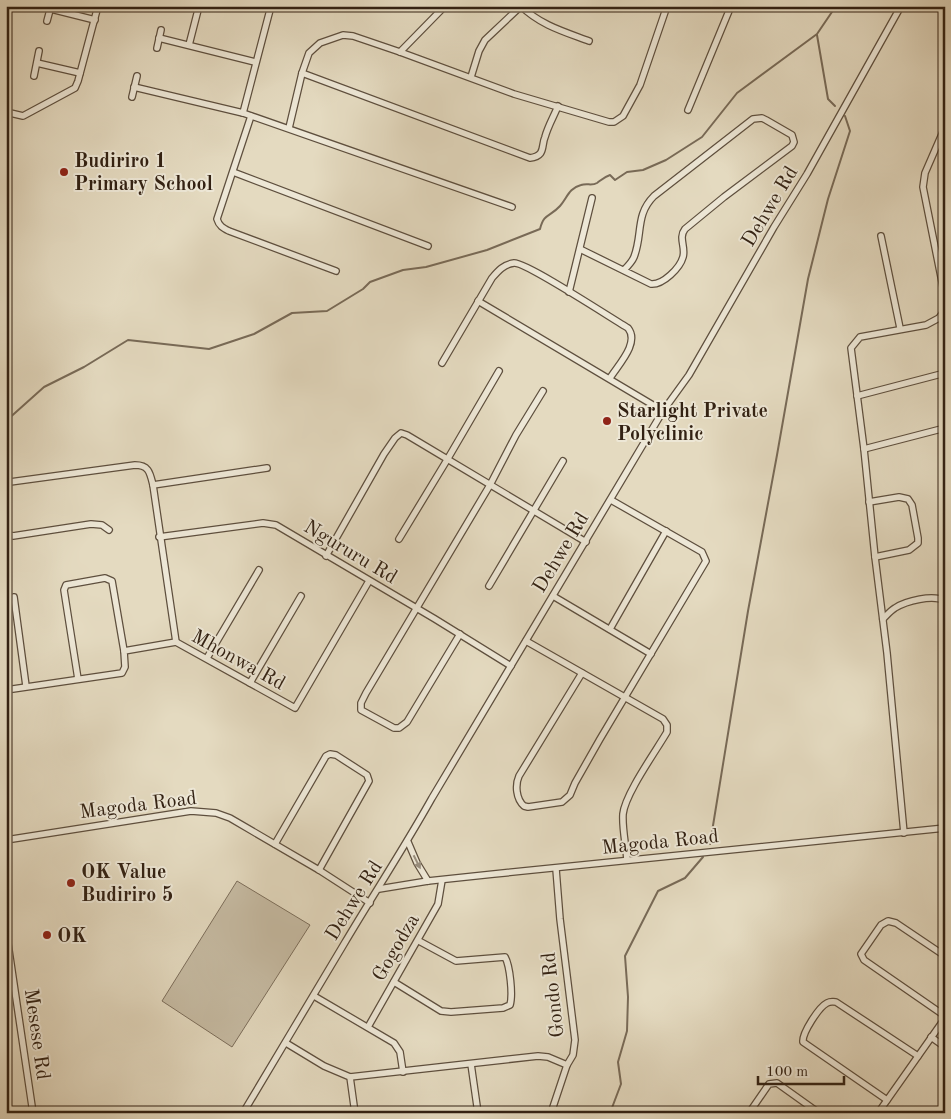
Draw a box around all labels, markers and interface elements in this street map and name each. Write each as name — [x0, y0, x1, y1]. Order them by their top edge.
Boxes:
place label: Budiriro 1 Primary School — [74, 152, 213, 195]
street label: Dehwe Rd — [739, 163, 802, 251]
marker: Budiriro 1 Primary School — [58, 166, 70, 178]
place label: Starlight Private Polyclinic — [617, 402, 768, 445]
marker: Starlight Private Polyclinic — [601, 415, 613, 427]
street label: Dehwe Rd — [530, 509, 593, 597]
street label: Ngururu Rd — [300, 517, 400, 588]
street label: Mhonwa Rd — [188, 627, 288, 695]
street label: Magoda Road — [79, 789, 198, 823]
street label: Magoda Road — [601, 827, 720, 859]
one-way arrow — [413, 855, 421, 869]
street label: Dehwe Rd — [322, 858, 387, 944]
place label: OK Value Budiriro 5 — [81, 863, 173, 906]
marker: OK Value Budiriro 5 — [65, 877, 77, 889]
street label: Gogodza — [370, 911, 424, 985]
place label: OK — [57, 927, 87, 947]
marker: OK — [41, 929, 53, 941]
street label: Gondo Rd — [540, 951, 568, 1039]
street label: Mesese Rd — [20, 987, 52, 1081]
scale bar — [758, 1054, 845, 1086]
text: 100 m — [766, 1065, 808, 1080]

